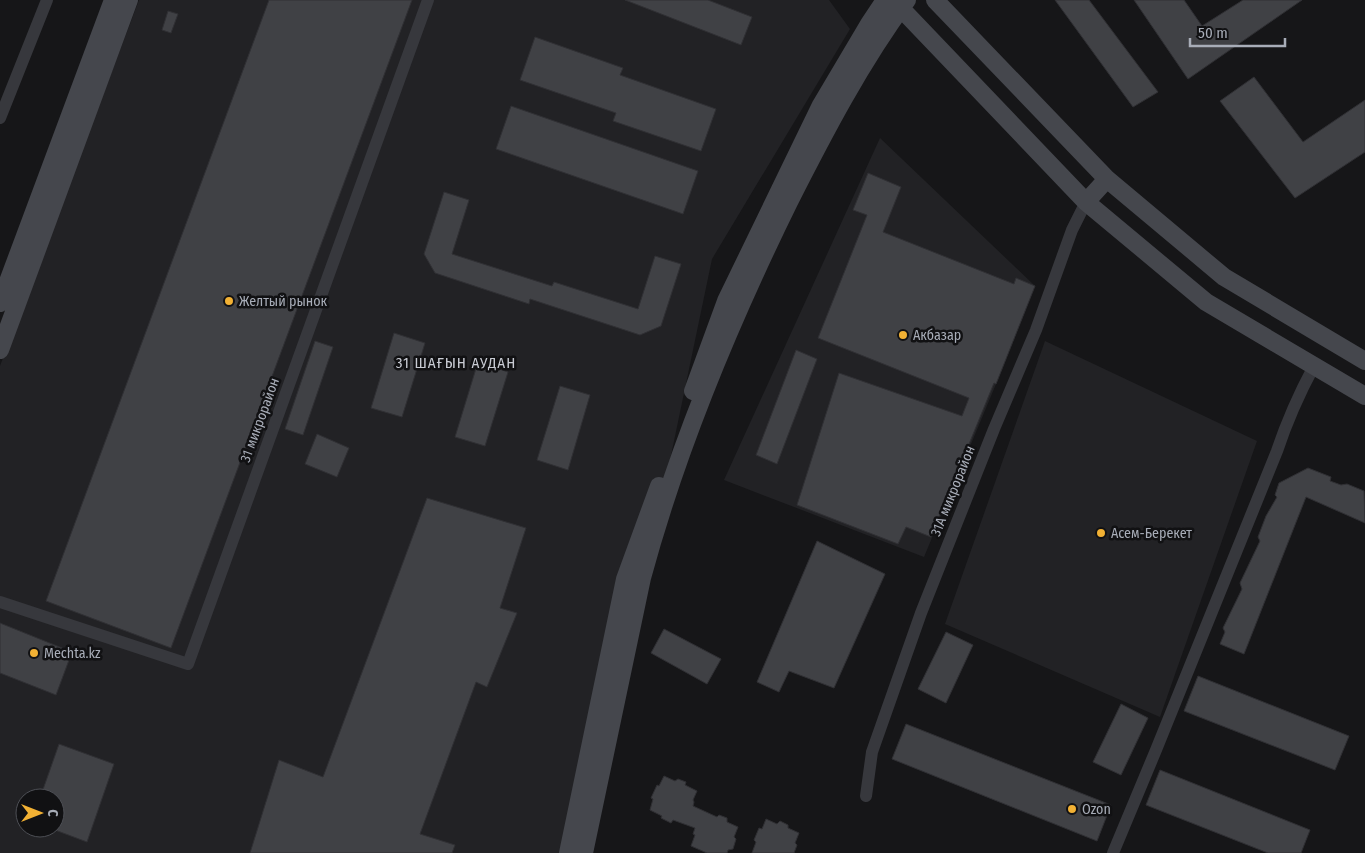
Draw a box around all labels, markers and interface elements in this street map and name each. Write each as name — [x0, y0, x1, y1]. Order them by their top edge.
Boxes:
scale bar — [1190, 15, 1285, 47]
text: 50 m — [1198, 24, 1228, 42]
place label: Желтый рынок — [239, 293, 328, 310]
marker: Желтый рынок — [223, 295, 235, 307]
place label: Акбазар — [913, 327, 961, 344]
marker: Акбазар — [897, 329, 909, 341]
district label: 31 ШАҒЫН АУДАН — [396, 354, 516, 372]
street label: 31 микрорайон — [237, 375, 283, 465]
street label: 31А микрорайон — [927, 443, 979, 539]
place label: Асем-Берекет — [1111, 525, 1192, 542]
marker: Асем-Берекет — [1095, 527, 1107, 539]
place label: Mechta.kz — [44, 645, 101, 662]
marker: Mechta.kz — [28, 647, 40, 659]
north arrow — [15, 788, 65, 838]
place label: Ozon — [1082, 801, 1111, 818]
marker: Ozon — [1066, 803, 1078, 815]
text: С — [44, 809, 61, 817]

